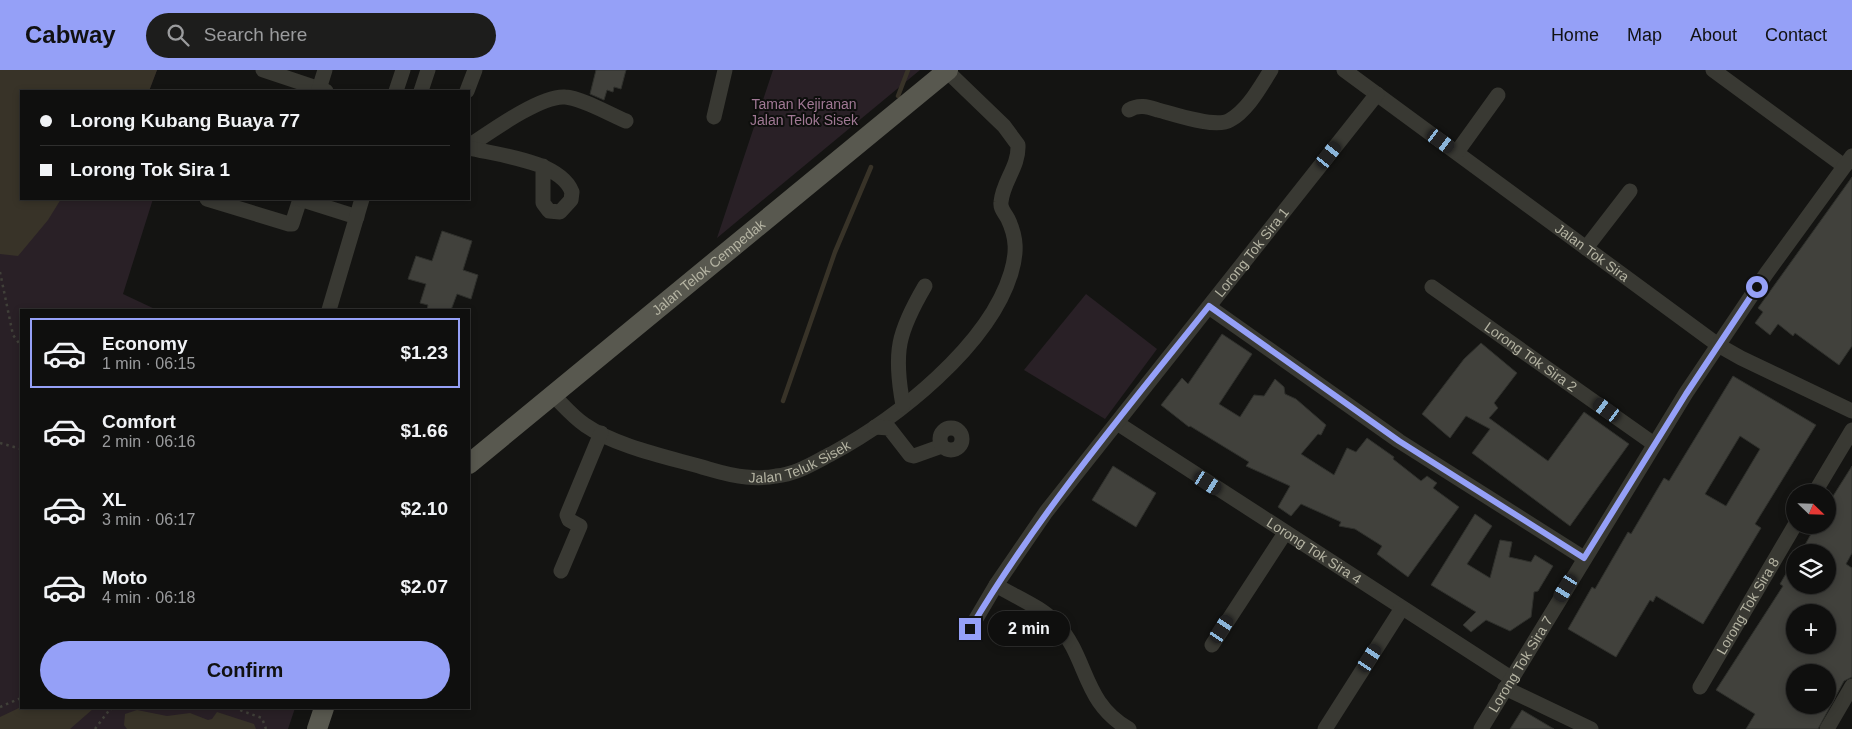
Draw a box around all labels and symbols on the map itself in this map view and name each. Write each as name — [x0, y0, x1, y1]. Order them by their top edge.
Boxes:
park label: Taman Kejiranan Jalan Telok Sisek — [750, 96, 859, 128]
car — [1424, 126, 1457, 156]
car — [1313, 139, 1344, 171]
street label: Lorong Tok Sira 1 — [1211, 204, 1292, 300]
street label: Jalan Telok Cempedak — [649, 215, 769, 318]
street label: Jalan Tok Sira — [1552, 220, 1632, 285]
route start — [1746, 276, 1768, 298]
street label: Lorong Tok Sira 2 — [1481, 319, 1580, 395]
car — [1590, 395, 1623, 425]
street label: Jalan Teluk Sisek — [748, 436, 854, 486]
car — [1191, 469, 1224, 497]
north arrow — [1786, 484, 1836, 534]
street label: Lorong Tok Sira 4 — [1264, 514, 1365, 587]
street label: Lorong Tok Sira 8 — [1713, 554, 1782, 657]
car — [1551, 571, 1580, 605]
callout: 2 min — [988, 612, 1070, 646]
car — [1207, 612, 1236, 646]
street label: Lorong Tok Sira 7 — [1485, 613, 1556, 715]
route end — [959, 618, 981, 640]
car — [1355, 641, 1384, 675]

